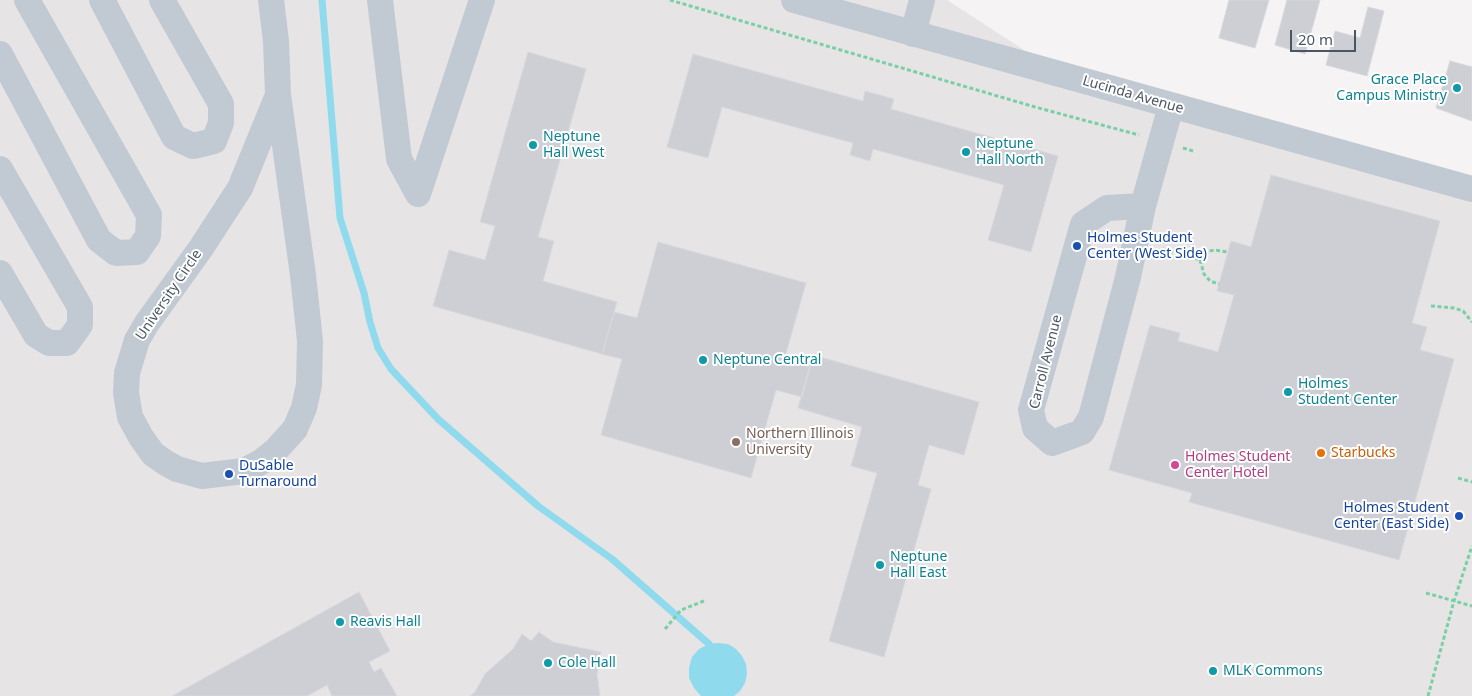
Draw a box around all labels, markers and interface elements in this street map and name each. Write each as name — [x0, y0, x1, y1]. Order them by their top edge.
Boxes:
scale bar — [1292, 20, 1358, 52]
text: 20 m — [1298, 29, 1333, 49]
place label: Grace Place Campus Ministry — [1336, 72, 1447, 104]
street label: Lucinda Avenue — [1081, 73, 1185, 117]
marker: Grace Place Campus Ministry — [1451, 82, 1463, 94]
place label: Neptune Hall West — [543, 129, 604, 162]
place label: Neptune Hall North — [976, 136, 1044, 168]
marker: Neptune Hall West — [527, 139, 539, 151]
marker: Neptune Hall North — [960, 146, 972, 158]
place label: Holmes Student Center (West Side) — [1087, 230, 1207, 262]
marker: Holmes Student Center (West Side) — [1071, 240, 1083, 252]
street label: University Circle — [133, 247, 205, 343]
street label: Carroll Avenue — [1026, 313, 1066, 411]
place label: Neptune Central — [713, 352, 821, 368]
marker: Neptune Central — [697, 354, 709, 366]
place label: Holmes Student Center — [1298, 376, 1397, 408]
marker: Holmes Student Center — [1282, 386, 1294, 398]
place label: Northern Illinois University — [746, 426, 854, 458]
marker: Northern Illinois University — [730, 436, 742, 448]
place label: Starbucks — [1331, 445, 1396, 461]
marker: Starbucks — [1315, 447, 1327, 459]
place label: Holmes Student Center Hotel — [1185, 449, 1290, 482]
place label: DuSable Turnaround — [239, 458, 317, 491]
marker: Holmes Student Center Hotel — [1169, 459, 1181, 471]
marker: DuSable Turnaround — [223, 468, 235, 480]
place label: Holmes Student Center (East Side) — [1334, 500, 1449, 532]
marker: Holmes Student Center (East Side) — [1453, 510, 1465, 522]
place label: Neptune Hall East — [890, 549, 947, 582]
marker: Neptune Hall East — [874, 559, 886, 571]
place label: Reavis Hall — [350, 614, 421, 630]
marker: Reavis Hall — [334, 616, 346, 628]
place label: Cole Hall — [558, 655, 616, 671]
marker: Cole Hall — [542, 657, 554, 669]
place label: MLK Commons — [1223, 663, 1323, 679]
marker: MLK Commons — [1207, 665, 1219, 677]

